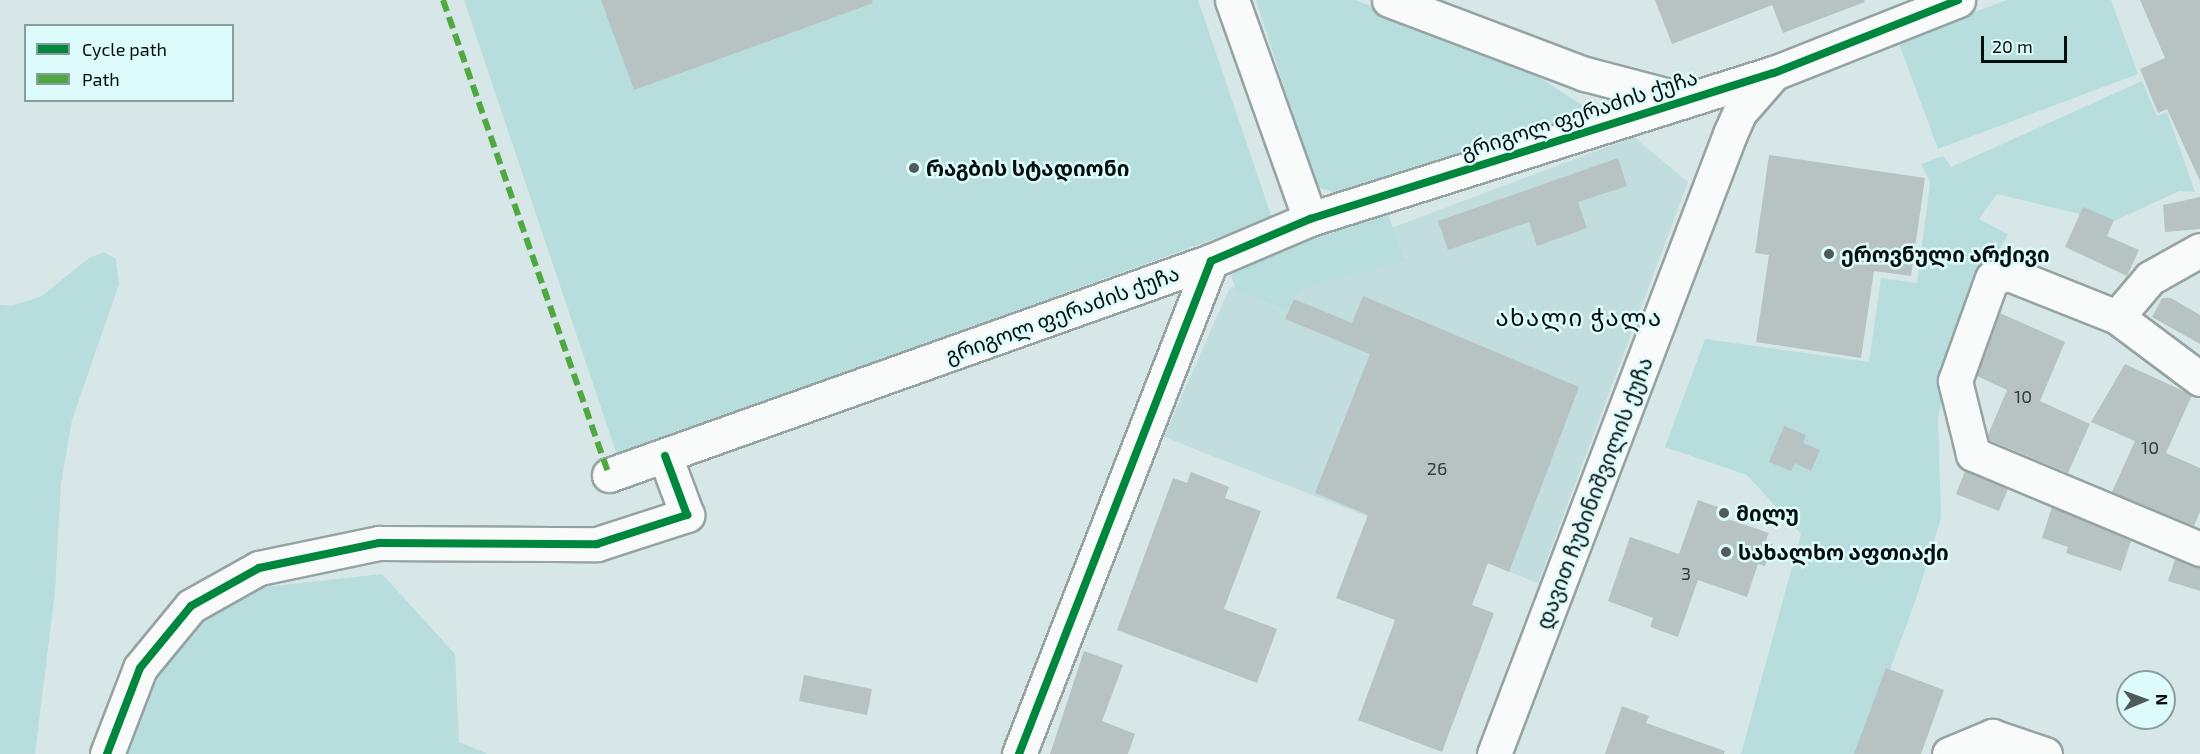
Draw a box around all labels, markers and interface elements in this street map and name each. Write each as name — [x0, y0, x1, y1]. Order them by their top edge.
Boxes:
legend — [24, 24, 234, 102]
scale bar — [1984, 24, 2070, 62]
text: 20 m — [1992, 35, 2033, 57]
text: Cycle path — [82, 38, 167, 60]
street label: გრიგოლ ფერაძის ქუჩა — [1458, 64, 1700, 164]
text: Path — [82, 68, 120, 90]
place label: რაგბის სტადიონი — [926, 155, 1129, 181]
marker: რაგბის სტადიონი — [907, 161, 921, 175]
place label: ეროვნული არქივი — [1841, 241, 2050, 267]
marker: ეროვნული არქივი — [1822, 247, 1836, 261]
street label: გრიგოლ ფერაძის ქუჩა — [942, 260, 1182, 368]
district label: ახალი ჭალა — [1495, 303, 1663, 331]
street label: დავით ჩუბინიშვილის ქუჩა — [1530, 353, 1658, 633]
house number: 10 — [2014, 385, 2032, 407]
house number: 10 — [2141, 436, 2159, 458]
house number: 26 — [1427, 457, 1447, 479]
place label: მილუ — [1736, 500, 1799, 526]
marker: მილუ — [1717, 506, 1731, 520]
place label: სახალხო აფთიაქი — [1738, 539, 1949, 565]
marker: სახალხო აფთიაქი — [1719, 545, 1733, 559]
house number: 3 — [1681, 562, 1691, 584]
north arrow — [2116, 670, 2176, 730]
text: N — [2153, 694, 2172, 706]

